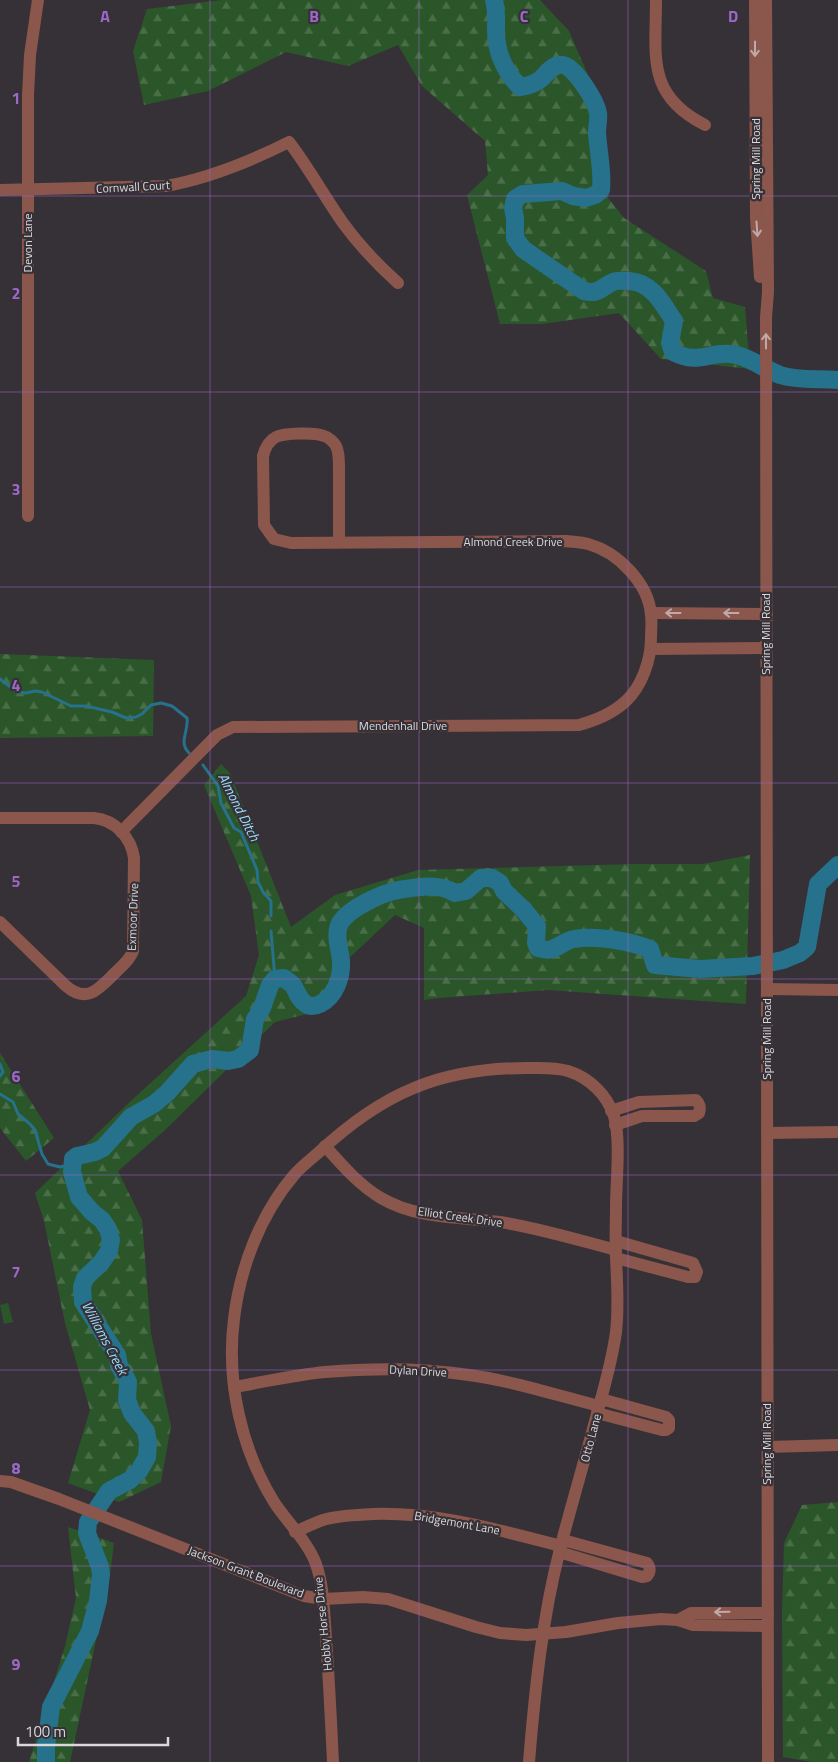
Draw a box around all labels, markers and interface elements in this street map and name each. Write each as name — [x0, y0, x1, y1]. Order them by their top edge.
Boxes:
text: A — [100, 4, 110, 28]
text: B — [309, 4, 319, 28]
text: C — [520, 4, 529, 28]
text: D — [728, 4, 738, 28]
one-way arrow — [750, 40, 760, 56]
text: 1 — [12, 86, 20, 110]
street label: Spring Mill Road — [746, 118, 765, 200]
street label: Cornwall Court — [96, 175, 171, 198]
street label: Devon Lane — [18, 213, 37, 273]
one-way arrow — [752, 220, 761, 236]
text: 2 — [12, 281, 20, 305]
one-way arrow — [761, 333, 771, 350]
text: 3 — [12, 477, 20, 501]
street label: Almond Creek Drive — [464, 532, 563, 551]
street label: Spring Mill Road — [756, 593, 775, 675]
one-way arrow — [665, 608, 682, 618]
one-way arrow — [723, 608, 739, 618]
text: 4 — [12, 673, 21, 697]
street label: Mendenhall Drive — [359, 716, 447, 735]
water label: Almond Ditch — [213, 769, 266, 845]
text: 5 — [12, 869, 21, 893]
street label: Exmoor Drive — [122, 883, 143, 951]
street label: Spring Mill Road — [757, 998, 776, 1080]
text: 6 — [12, 1064, 21, 1088]
street label: Elliot Creek Drive — [417, 1201, 504, 1232]
text: 7 — [12, 1260, 20, 1284]
water label: Williams Creek — [77, 1297, 135, 1380]
street label: Dylan Drive — [389, 1360, 447, 1381]
street label: Spring Mill Road — [757, 1403, 776, 1485]
street label: Otto Lane — [575, 1411, 606, 1464]
text: 8 — [12, 1456, 21, 1480]
street label: Bridgemont Lane — [413, 1506, 501, 1539]
street label: Jackson Grant Boulevard — [185, 1541, 307, 1602]
street label: Hobby Horse Drive — [308, 1576, 337, 1672]
one-way arrow — [714, 1608, 730, 1617]
text: 9 — [12, 1652, 21, 1676]
scale bar — [18, 1714, 168, 1746]
text: 100 m — [25, 1720, 66, 1743]

